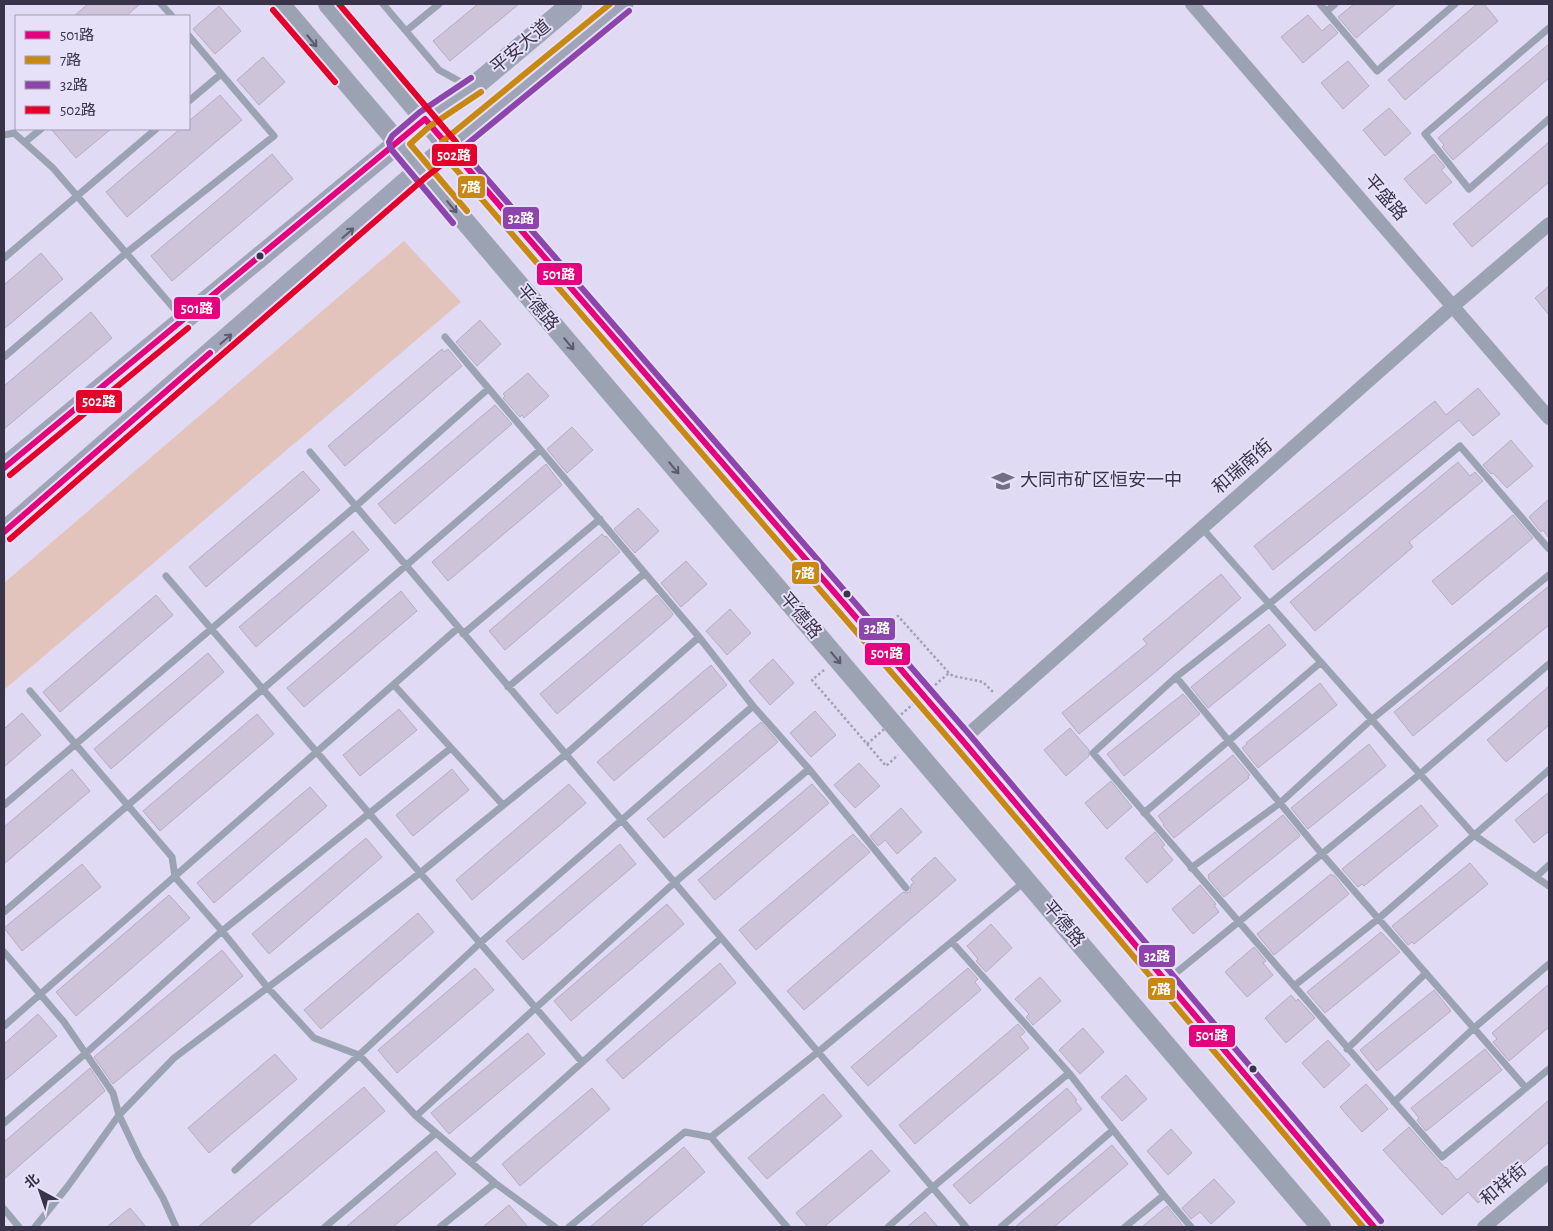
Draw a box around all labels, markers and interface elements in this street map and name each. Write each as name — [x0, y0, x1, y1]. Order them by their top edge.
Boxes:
legend — [15, 15, 190, 130]
street label: 平安大道 — [486, 15, 554, 77]
text: 501路 — [60, 27, 94, 43]
one-way arrow — [306, 34, 317, 47]
text: 7路 — [60, 52, 81, 68]
text: 32路 — [60, 77, 88, 93]
text: 502路 — [60, 102, 96, 118]
line badge: 502路 — [431, 143, 478, 167]
text: 502路 — [437, 148, 471, 163]
street label: 平盛路 — [1360, 170, 1411, 224]
line badge: 7路 — [457, 175, 486, 199]
text: 7路 — [461, 180, 481, 195]
one-way arrow — [446, 201, 458, 214]
line badge: 32路 — [502, 206, 540, 230]
text: 32路 — [508, 211, 534, 226]
one-way arrow — [342, 227, 355, 239]
unlabelled marker — [255, 251, 265, 261]
line badge: 501路 — [536, 262, 583, 286]
text: 501路 — [543, 267, 575, 282]
street label: 平德路 — [513, 280, 563, 334]
line badge: 501路 — [173, 296, 221, 320]
text: 501路 — [181, 301, 213, 316]
one-way arrow — [219, 334, 232, 345]
one-way arrow — [563, 338, 574, 351]
line badge: 502路 — [75, 389, 123, 414]
text: 502路 — [82, 394, 116, 409]
street label: 和瑞南街 — [1209, 435, 1276, 497]
one-way arrow — [668, 461, 679, 474]
school or university icon: 大同市矿区恒安一中 — [990, 468, 1016, 494]
place label: 大同市矿区恒安一中 — [1020, 470, 1182, 490]
line badge: 7路 — [791, 561, 820, 585]
text: 7路 — [795, 566, 815, 581]
street label: 平德路 — [776, 588, 826, 642]
unlabelled marker — [842, 589, 852, 599]
line badge: 32路 — [858, 617, 896, 641]
text: 32路 — [864, 621, 890, 636]
line badge: 501路 — [864, 642, 911, 666]
text: 501路 — [871, 646, 903, 661]
one-way arrow — [831, 652, 842, 665]
street label: 平德路 — [1039, 896, 1089, 950]
line badge: 32路 — [1138, 944, 1176, 968]
text: 32路 — [1144, 949, 1170, 964]
line badge: 7路 — [1147, 977, 1176, 1001]
text: 7路 — [1151, 982, 1171, 997]
line badge: 501路 — [1188, 1024, 1236, 1048]
text: 501路 — [1196, 1028, 1228, 1043]
unlabelled marker — [1248, 1064, 1258, 1074]
street label: 和祥街 — [1476, 1159, 1530, 1209]
north arrow — [15, 1166, 65, 1216]
text: 北 — [22, 1171, 42, 1192]

